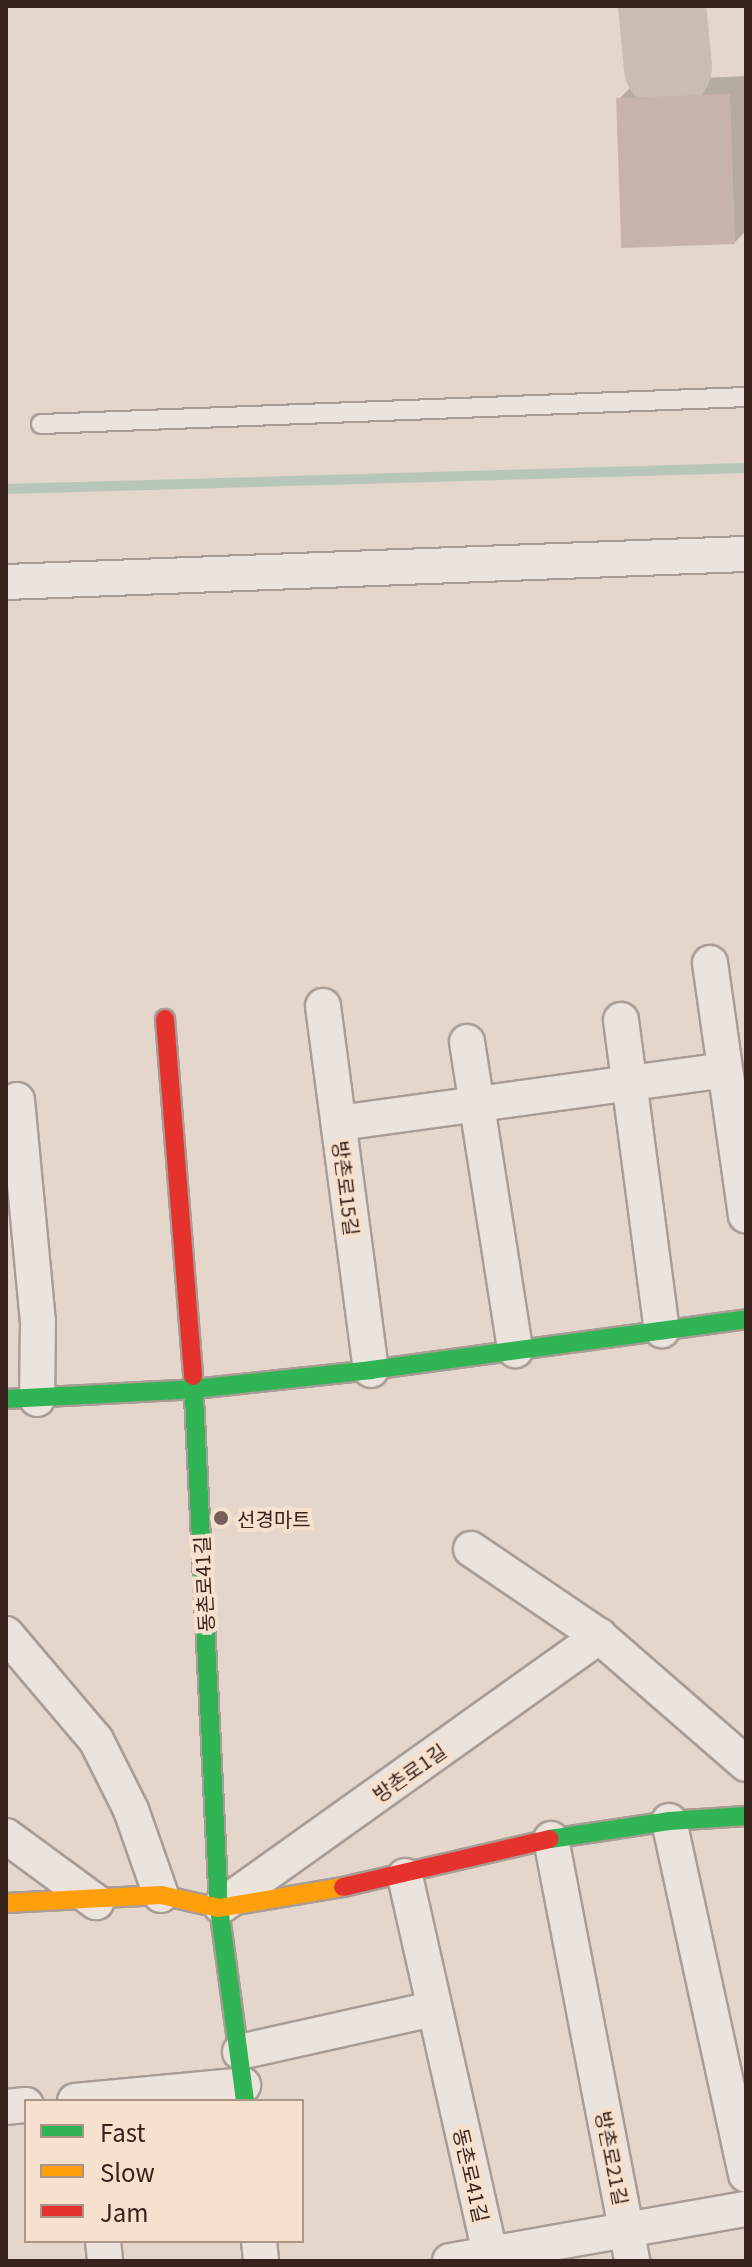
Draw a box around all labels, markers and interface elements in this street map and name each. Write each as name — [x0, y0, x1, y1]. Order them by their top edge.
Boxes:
street label: 방촌로15길 — [329, 1139, 365, 1237]
place label: 선경마트 — [237, 1506, 311, 1530]
marker: 선경마트 — [212, 1509, 230, 1527]
street label: 동촌로41길 — [189, 1536, 217, 1632]
street label: 방촌로1길 — [367, 1738, 451, 1806]
legend — [24, 2099, 304, 2243]
street label: 방촌로21길 — [592, 2109, 634, 2207]
text: Fast — [100, 2114, 145, 2149]
street label: 동촌로41길 — [450, 2126, 494, 2224]
text: Slow — [100, 2154, 155, 2189]
text: Jam — [100, 2194, 149, 2229]

